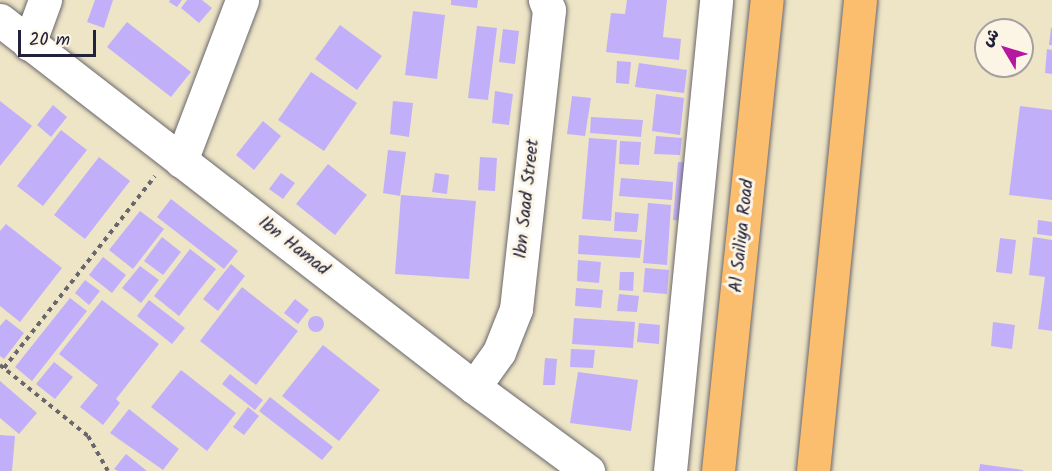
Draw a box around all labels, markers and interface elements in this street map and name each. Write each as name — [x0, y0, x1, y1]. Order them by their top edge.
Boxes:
scale bar — [21, 18, 99, 56]
north arrow — [974, 18, 1034, 78]
text: ش — [976, 23, 1006, 52]
text: 20 m — [29, 26, 70, 55]
street label: Ibn Saad Street — [511, 138, 545, 260]
street label: Al Sailiya Road — [726, 178, 760, 294]
street label: Ibn Hamad — [253, 213, 333, 281]

